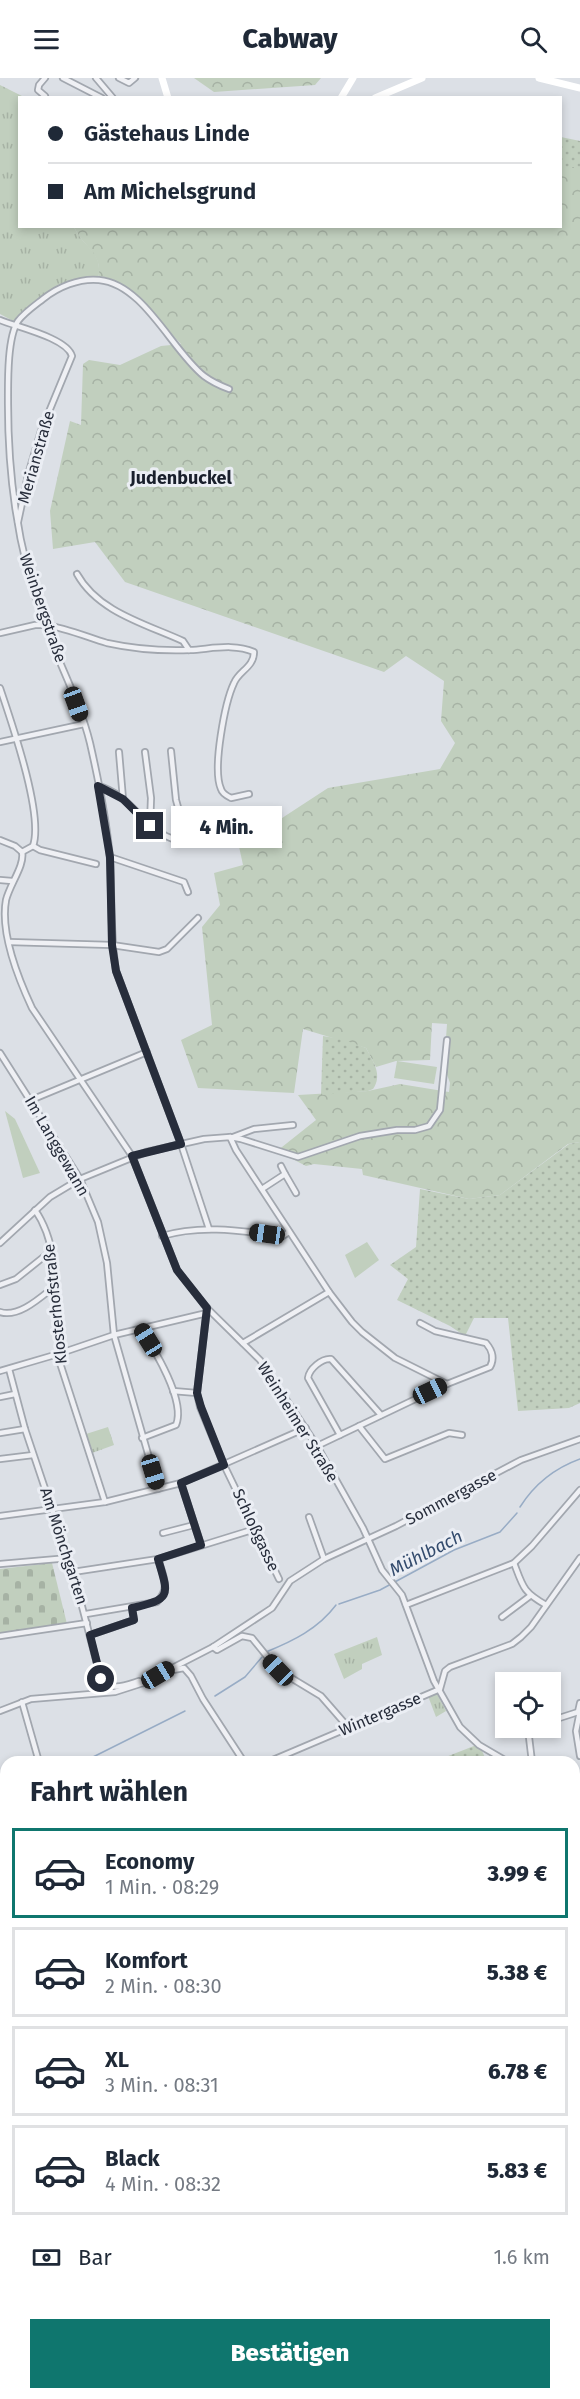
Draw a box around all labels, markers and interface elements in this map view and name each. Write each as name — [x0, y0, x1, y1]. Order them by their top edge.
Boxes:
icon: menu — [30, 23, 63, 56]
text: Cabway — [242, 23, 338, 55]
icon: search — [517, 23, 550, 56]
text: Gästehaus Linde — [84, 120, 250, 147]
text: Am Michelsgrund — [84, 178, 256, 205]
street label: Merianstraße — [14, 408, 58, 506]
district label: Judenbuckel — [129, 467, 233, 489]
street label: Weinbergstraße — [15, 551, 71, 665]
car — [61, 684, 91, 724]
callout: 4 Min. — [171, 805, 282, 847]
route end — [136, 812, 163, 839]
text: 4 Min. — [200, 815, 253, 839]
street label: Im Langgewann — [21, 1093, 93, 1199]
car — [248, 1223, 286, 1245]
street label: Klosterhofstraße — [39, 1243, 71, 1365]
car — [131, 1320, 165, 1360]
street label: Weinheimer Straße — [253, 1358, 343, 1486]
car — [410, 1375, 450, 1407]
car — [139, 1452, 167, 1492]
street label: Sommergasse — [402, 1465, 500, 1529]
street label: Am Mönchgarten — [36, 1485, 92, 1607]
street label: Schloßgasse — [229, 1486, 283, 1574]
water label: Mühlbach — [386, 1525, 466, 1581]
car — [259, 1651, 297, 1689]
car — [138, 1658, 178, 1692]
route start — [87, 1665, 114, 1692]
map controls — [495, 1672, 561, 1738]
button: locate — [495, 1672, 561, 1738]
street label: Wintergasse — [336, 1688, 424, 1740]
text: Fahrt wählen — [30, 1776, 188, 1808]
icon: car — [33, 1846, 87, 1900]
text: Economy — [105, 1848, 194, 1875]
text: 3.99 € — [487, 1860, 547, 1887]
text: 1 Min. · 08:29 — [105, 1875, 219, 1899]
icon: car — [33, 1945, 87, 1999]
text: Komfort — [105, 1947, 188, 1974]
text: 5.38 € — [487, 1959, 547, 1986]
text: 2 Min. · 08:30 — [105, 1974, 222, 1998]
icon: car — [33, 2044, 87, 2098]
text: XL — [105, 2046, 129, 2073]
text: 6.78 € — [488, 2058, 547, 2085]
text: 3 Min. · 08:31 — [105, 2073, 219, 2097]
icon: car — [33, 2143, 87, 2197]
text: Black — [105, 2145, 160, 2172]
text: 5.83 € — [487, 2157, 547, 2184]
text: 4 Min. · 08:32 — [105, 2172, 221, 2196]
icon: cash — [30, 2241, 63, 2274]
text: Bar — [78, 2244, 112, 2271]
text: 1.6 km — [493, 2245, 550, 2269]
button: Bestätigen — [30, 2319, 550, 2388]

